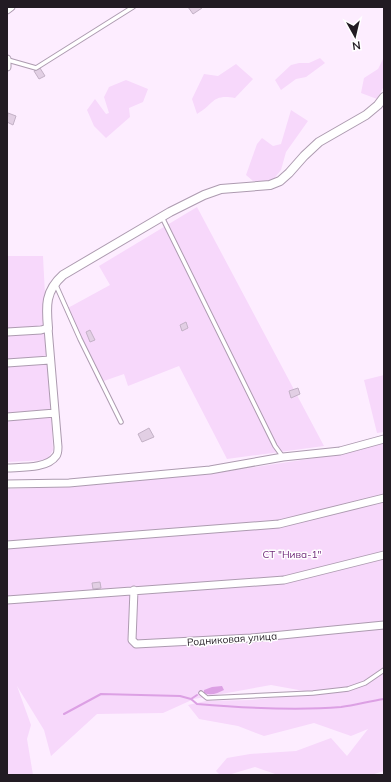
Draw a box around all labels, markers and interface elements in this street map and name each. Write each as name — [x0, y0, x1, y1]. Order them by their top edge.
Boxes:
north arrow — [335, 16, 375, 56]
text: N — [351, 38, 361, 53]
park label: СТ "Нива-1" — [263, 548, 321, 561]
street label: Родниковая улица — [187, 629, 277, 649]

